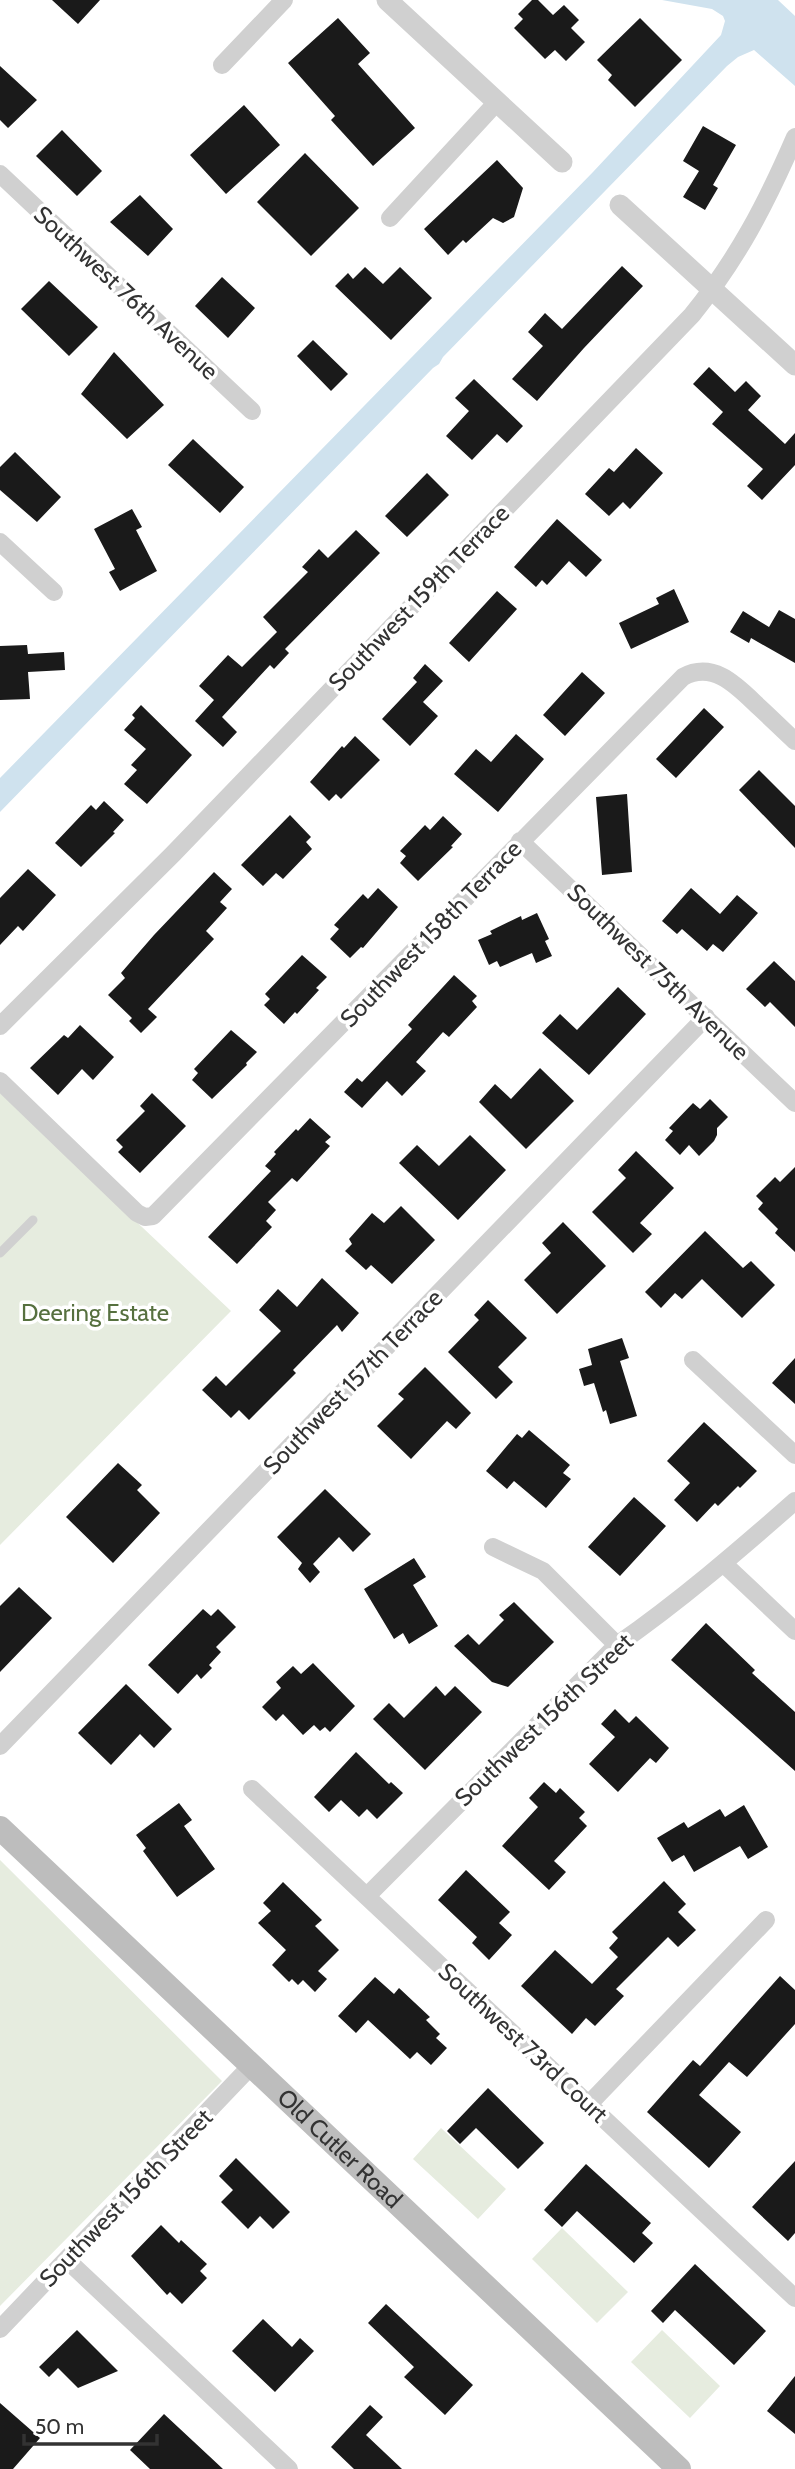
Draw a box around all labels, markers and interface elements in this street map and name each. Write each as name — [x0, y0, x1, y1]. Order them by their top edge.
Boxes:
street label: Southwest 76th Avenue — [28, 200, 225, 386]
street label: Southwest 159th Terrace — [322, 499, 515, 697]
street label: Southwest 158th Terrace — [334, 834, 527, 1033]
street label: Southwest 75th Avenue — [561, 877, 755, 1066]
street label: Southwest 157th Terrace — [257, 1283, 448, 1480]
park label: Deering Estate — [21, 1298, 169, 1327]
street label: Southwest 156th Street — [449, 1627, 639, 1812]
street label: Southwest 73rd Court — [433, 1957, 614, 2128]
street label: Old Cutler Road — [272, 2083, 408, 2214]
street label: Southwest 156th Street — [33, 2103, 218, 2293]
scale bar — [24, 2402, 158, 2446]
text: 50 m — [35, 2414, 84, 2439]

